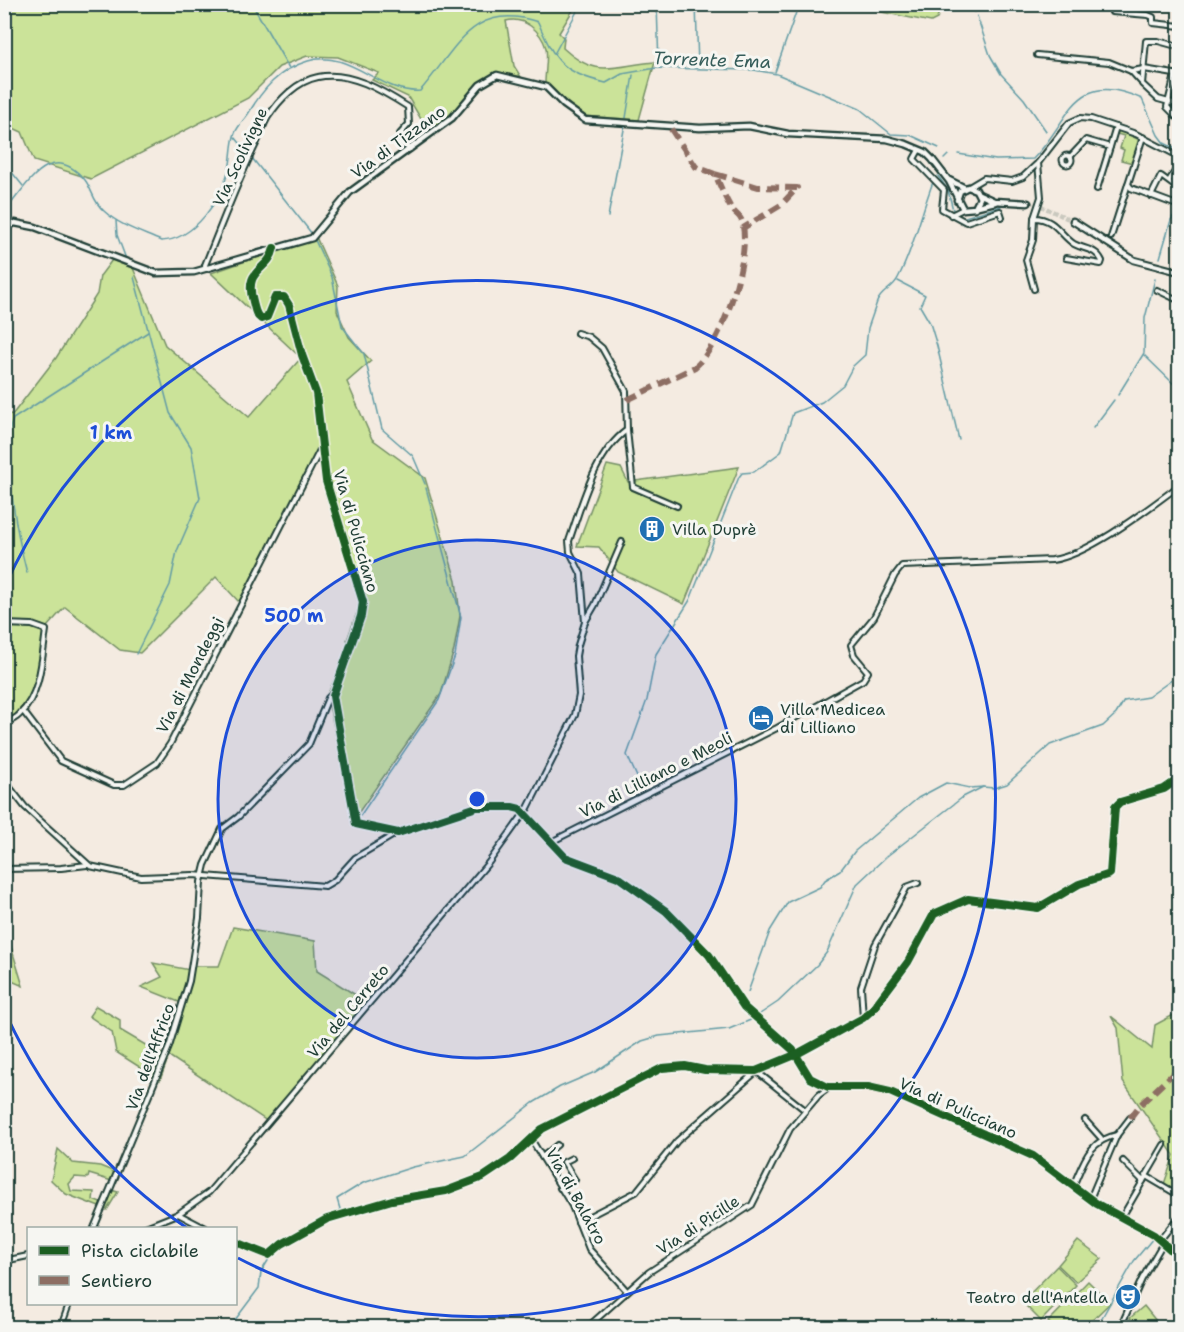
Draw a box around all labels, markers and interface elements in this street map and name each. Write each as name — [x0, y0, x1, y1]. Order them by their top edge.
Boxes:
water label: Torrente Ema — [652, 46, 772, 74]
street label: Via di Tizzano — [347, 101, 449, 183]
street label: Via Scolivigne — [208, 104, 272, 210]
text: 1 km — [90, 421, 133, 445]
street label: Via di Pulicciano — [328, 467, 384, 595]
building icon: Villa Duprè — [637, 514, 667, 544]
place label: Villa Duprè — [672, 519, 757, 540]
text: 500 m — [265, 604, 324, 628]
street label: Via di Mondeggi — [152, 613, 228, 737]
place label: Villa Medicea di Lilliano — [780, 699, 885, 738]
hotel icon: Villa Medicea di Lilliano — [746, 703, 776, 733]
street label: Via di Lilliano e Meoli — [576, 727, 736, 823]
centre of rings — [467, 789, 487, 809]
street label: Via del Cerreto — [302, 960, 394, 1062]
street label: Via dell'Affrico — [121, 1000, 179, 1114]
street label: Via di Pulicciano — [896, 1073, 1020, 1143]
street label: Via di Balatro — [541, 1144, 611, 1248]
street label: Via di Picille — [653, 1190, 743, 1260]
legend — [27, 1227, 237, 1305]
text: Pista ciclabile — [81, 1239, 199, 1263]
text: Sentiero — [81, 1269, 152, 1293]
theatre icon: Teatro dell'Antella — [1113, 1282, 1143, 1312]
place label: Teatro dell'Antella — [966, 1287, 1108, 1308]

